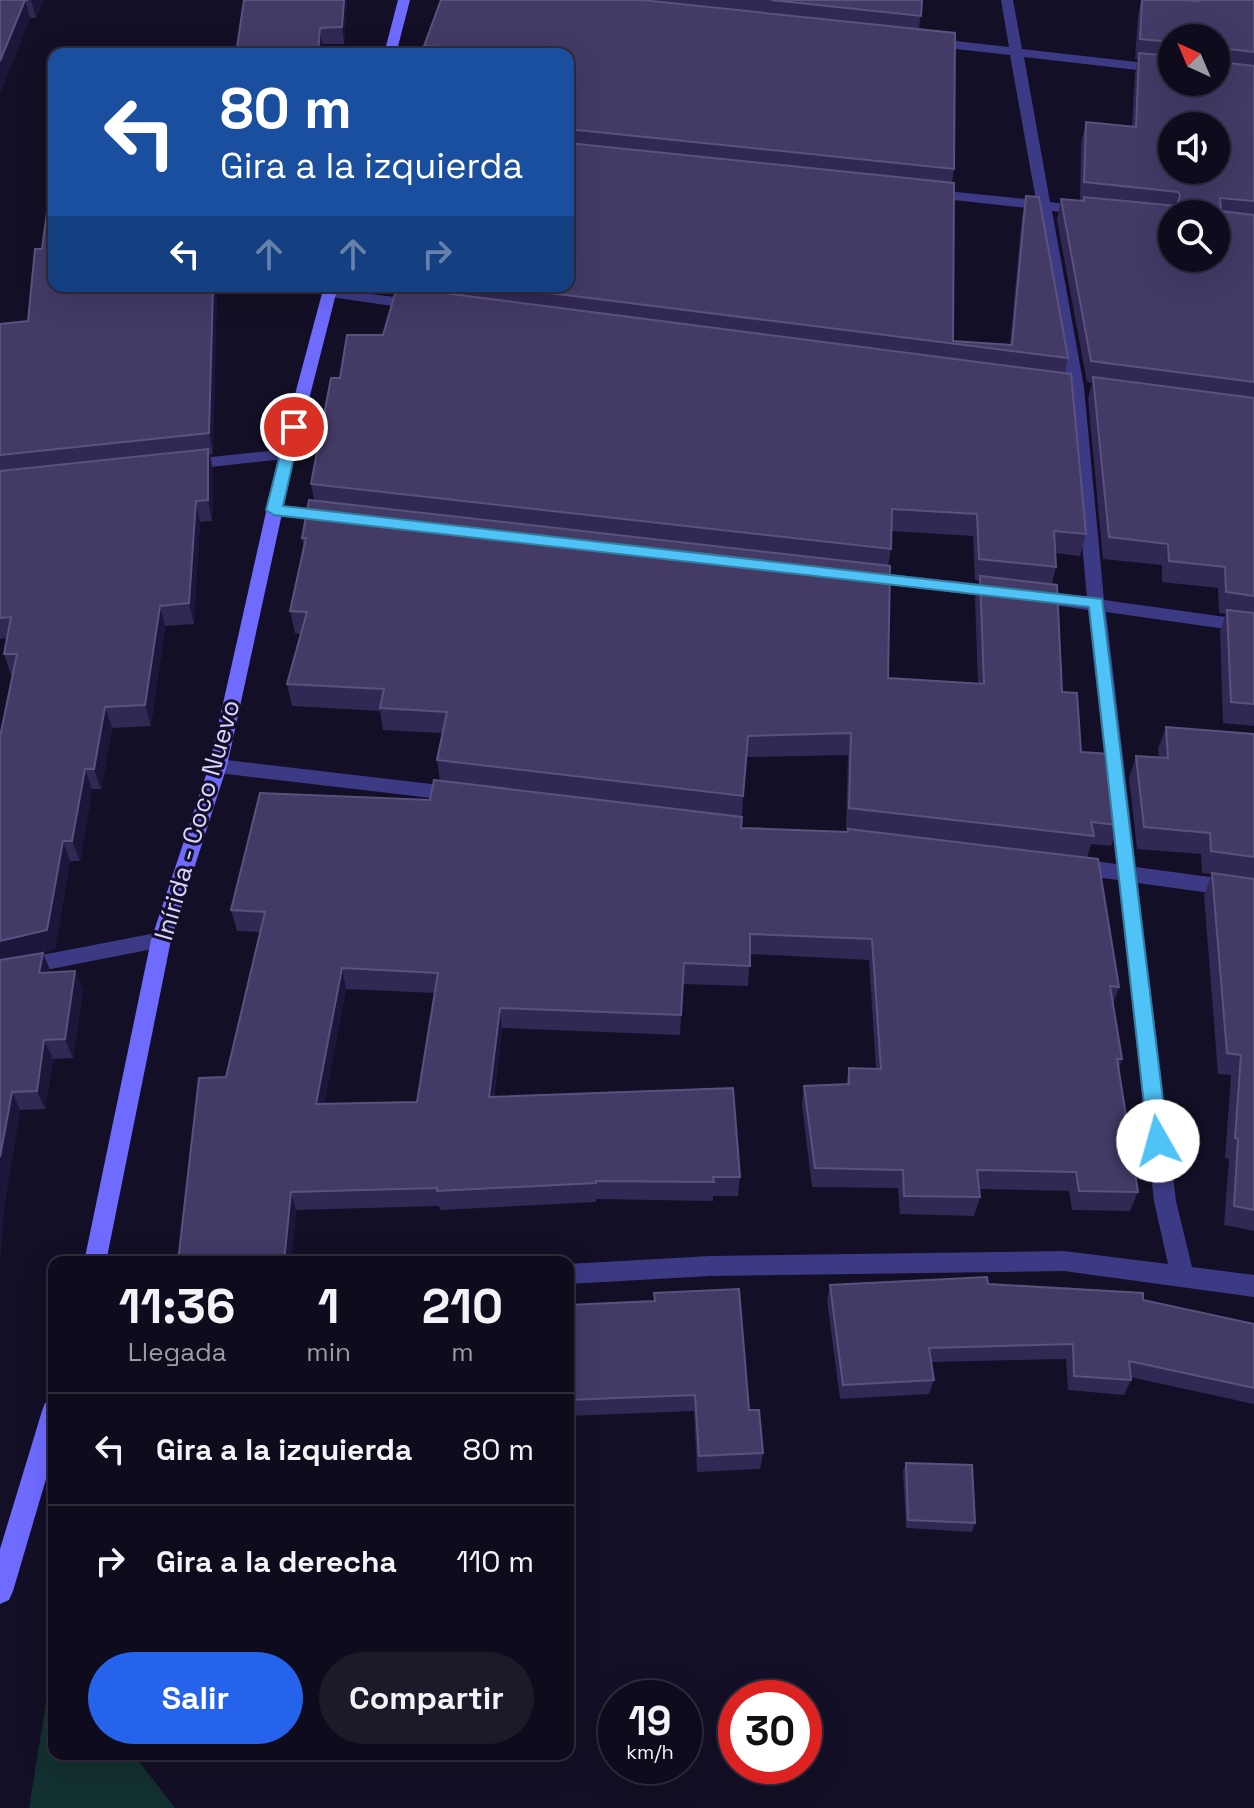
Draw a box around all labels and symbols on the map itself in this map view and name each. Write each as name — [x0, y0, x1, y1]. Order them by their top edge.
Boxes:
north arrow — [1158, 24, 1230, 96]
pin — [260, 393, 328, 461]
street label: Inírida - Coco Nuevo — [146, 696, 248, 944]
position arrow — [1116, 1099, 1200, 1183]
speed limit sign: 30 — [718, 1680, 822, 1784]

